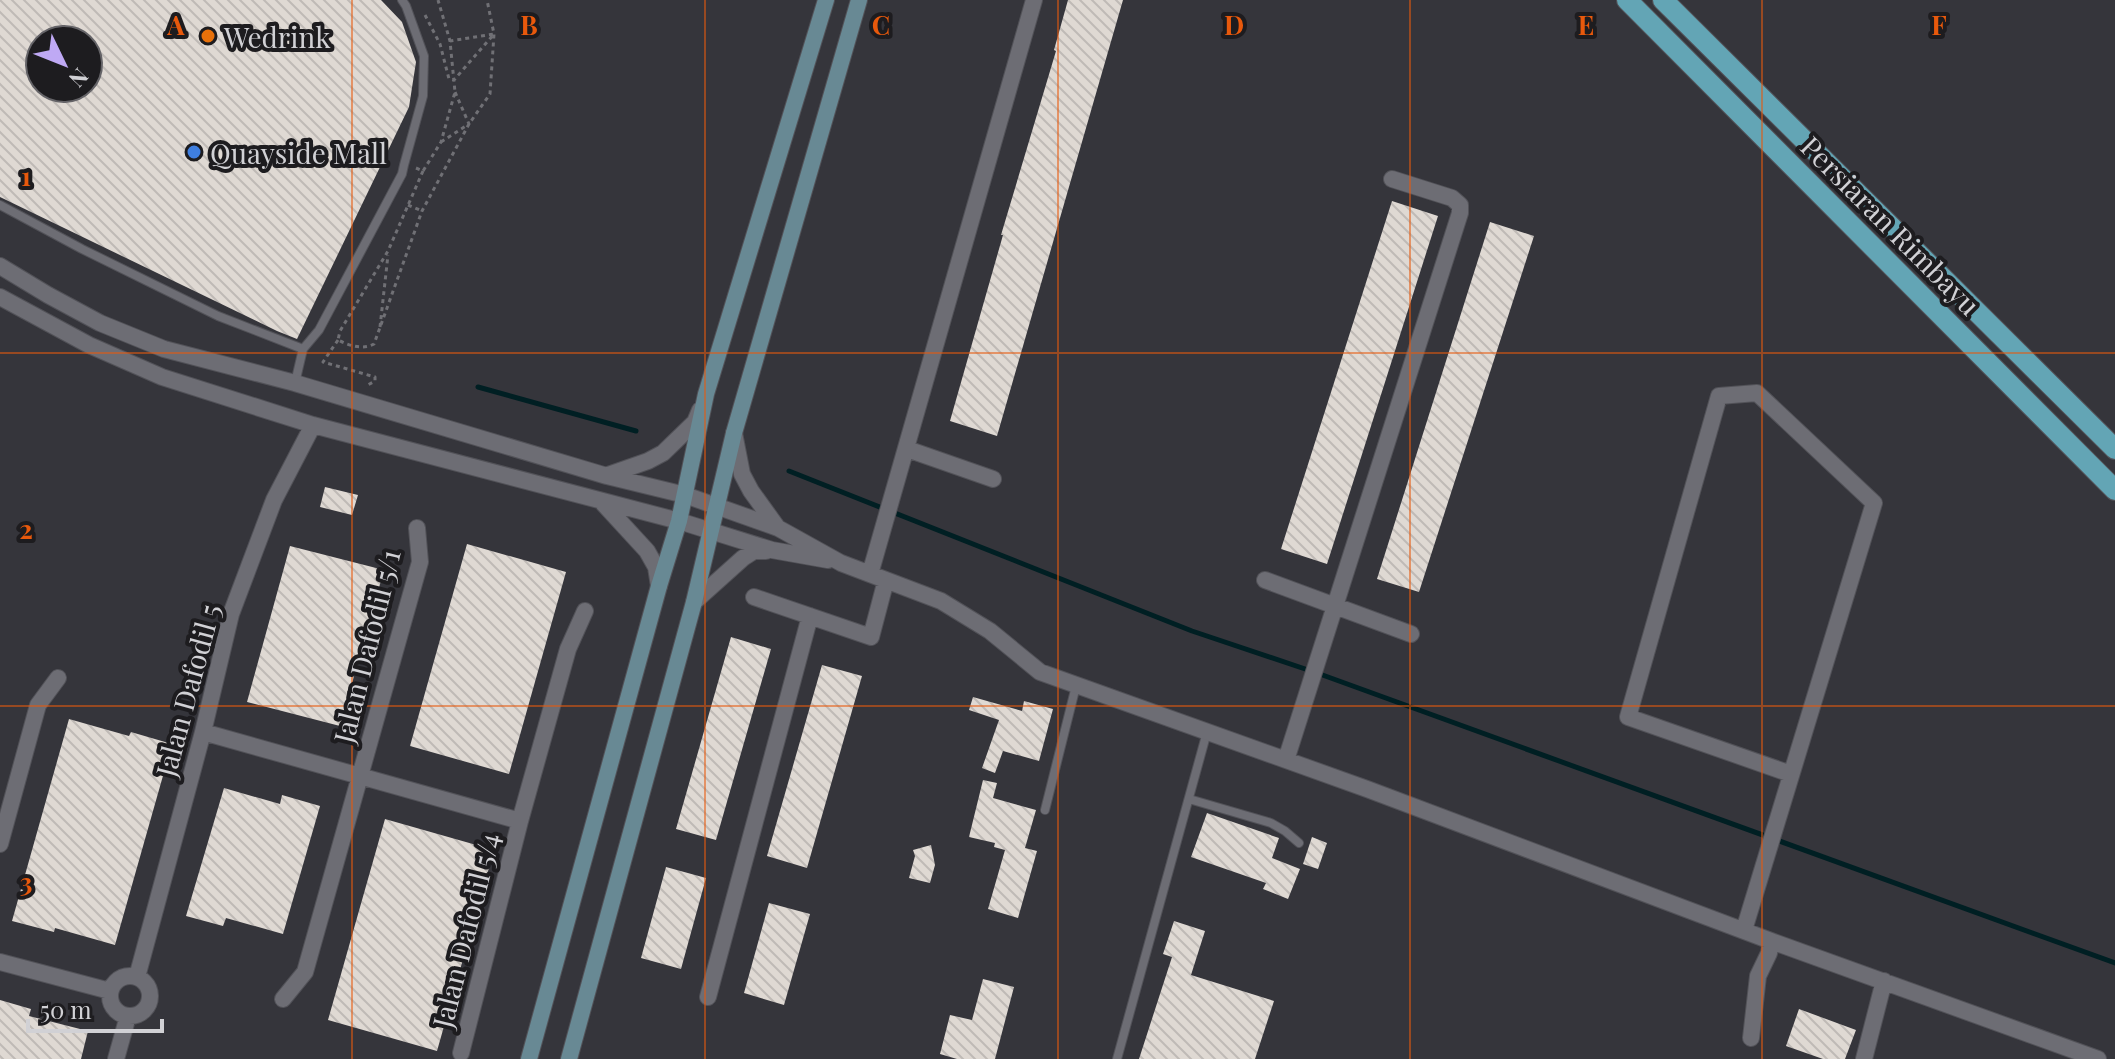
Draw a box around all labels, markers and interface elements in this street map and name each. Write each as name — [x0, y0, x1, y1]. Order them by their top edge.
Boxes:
text: A — [166, 7, 185, 42]
text: B — [520, 7, 538, 42]
text: C — [872, 7, 890, 42]
text: D — [1224, 7, 1244, 42]
text: E — [1578, 7, 1594, 42]
text: F — [1931, 7, 1947, 42]
place label: Wedrink — [223, 18, 331, 55]
north arrow — [24, 24, 104, 104]
marker: Wedrink — [199, 27, 217, 45]
text: N — [63, 62, 96, 94]
street label: Persiaran Rimbayu — [1794, 128, 1988, 322]
place label: Quayside Mall — [210, 134, 387, 171]
marker: Quayside Mall — [185, 143, 203, 161]
text: 1 — [21, 158, 31, 193]
text: 2 — [19, 511, 33, 546]
street label: Jalan Dafodil 5/1 — [324, 545, 408, 748]
street label: Jalan Dafodil 5 — [146, 600, 228, 781]
street label: Jalan Dafodil 5/4 — [423, 829, 507, 1032]
text: 3 — [20, 864, 32, 899]
scale bar — [28, 983, 162, 1033]
text: 50 m — [40, 993, 92, 1025]

